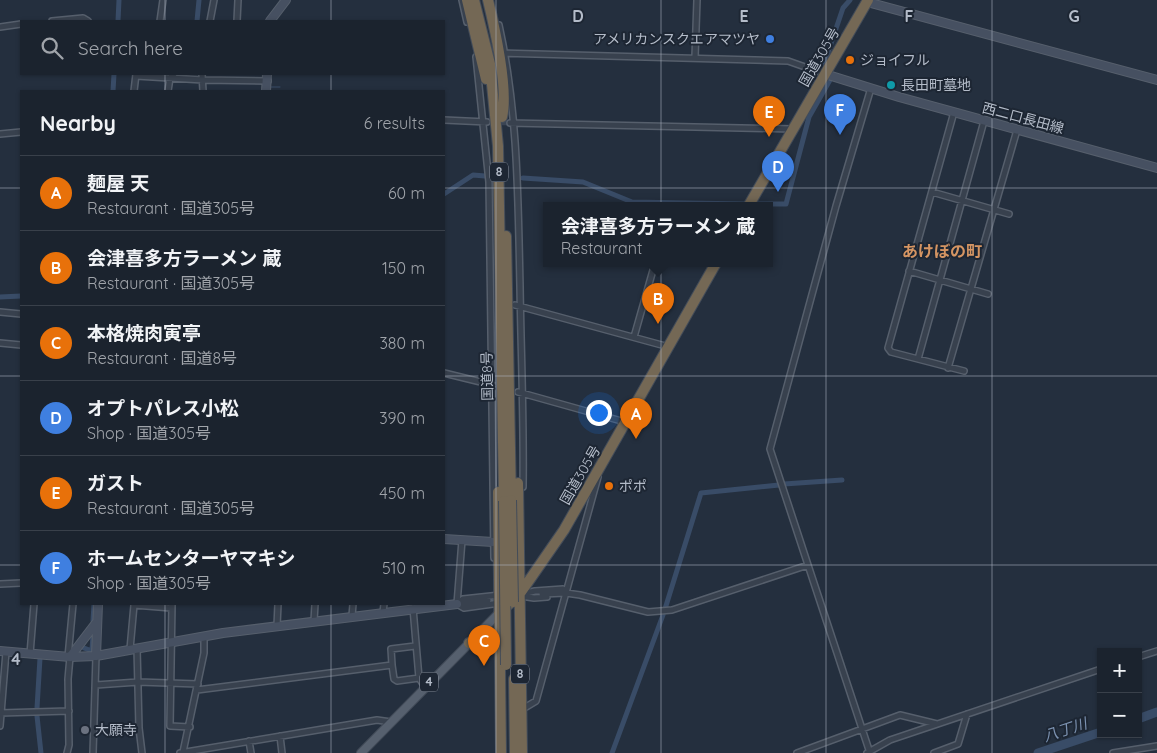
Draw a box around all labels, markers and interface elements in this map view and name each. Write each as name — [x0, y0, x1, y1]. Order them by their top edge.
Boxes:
text: D — [572, 6, 584, 26]
text: E — [739, 6, 749, 26]
text: F — [905, 6, 914, 26]
text: G — [1068, 6, 1080, 26]
search box — [20, 20, 445, 75]
street label: 国道305号 — [795, 24, 843, 90]
place label: アメリカンスクエアマツヤ — [593, 30, 760, 48]
marker: アメリカンスクエアマツヤ — [764, 33, 776, 45]
icon: search — [38, 34, 66, 62]
text: Search here — [78, 36, 183, 60]
place label: ジョイフル — [860, 51, 930, 69]
marker: ジョイフル — [844, 54, 856, 66]
place label: 長田町墓地 — [901, 76, 971, 94]
marker: 長田町墓地 — [885, 79, 897, 91]
pin: F — [824, 94, 856, 135]
pin: E — [753, 96, 785, 137]
street label: 西二口長田線 — [980, 98, 1066, 138]
text: Nearby — [40, 110, 116, 136]
text: 6 results — [364, 113, 425, 133]
pin: D — [762, 151, 794, 192]
road number: 8 — [490, 162, 508, 182]
text: 麺屋 天 — [87, 171, 149, 195]
text: A — [51, 183, 61, 203]
text: 60 m — [388, 183, 425, 203]
text: Restaurant · 国道305号 — [87, 198, 255, 218]
popup — [543, 202, 773, 267]
text: 会津喜多方ラーメン 蔵 — [561, 214, 755, 238]
text: Restaurant — [561, 238, 642, 258]
district label: あけぼの町 — [902, 241, 982, 261]
text: 会津喜多方ラーメン 蔵 — [87, 246, 282, 270]
text: B — [51, 258, 61, 278]
text: 150 m — [382, 258, 425, 278]
text: Restaurant · 国道305号 — [87, 273, 255, 293]
pin: B — [642, 283, 674, 324]
text: 本格焼肉寅亭 — [87, 321, 201, 345]
text: C — [51, 333, 61, 353]
text: 380 m — [379, 333, 425, 353]
text: Restaurant · 国道8号 — [87, 348, 237, 368]
street label: 国道8号 — [478, 351, 496, 401]
text: オプトパレス小松 — [87, 396, 239, 420]
pin: A — [620, 398, 652, 439]
your location — [586, 400, 612, 426]
text: D — [50, 408, 62, 428]
text: 390 m — [379, 408, 425, 428]
text: Shop · 国道305号 — [87, 423, 211, 443]
street label: 国道305号 — [556, 442, 604, 508]
text: ガスト — [87, 471, 144, 495]
place label: ポポ — [619, 477, 647, 495]
marker: ポポ — [603, 480, 615, 492]
text: E — [51, 483, 61, 503]
text: 450 m — [379, 483, 425, 503]
text: Restaurant · 国道305号 — [87, 498, 255, 518]
text: ホームセンターヤマキシ — [87, 546, 295, 570]
text: F — [52, 558, 61, 578]
text: 510 m — [382, 558, 425, 578]
text: Shop · 国道305号 — [87, 573, 211, 593]
pin: C — [468, 625, 500, 666]
map controls — [1097, 648, 1142, 738]
button: + — [1097, 648, 1142, 693]
text: 4 — [11, 649, 21, 669]
road number: 8 — [511, 664, 529, 684]
road number: 4 — [420, 672, 438, 692]
button: − — [1097, 693, 1142, 738]
water label: 八丁川 — [1041, 713, 1091, 746]
place label: 大願寺 — [95, 721, 137, 739]
marker: 大願寺 — [79, 724, 91, 736]

